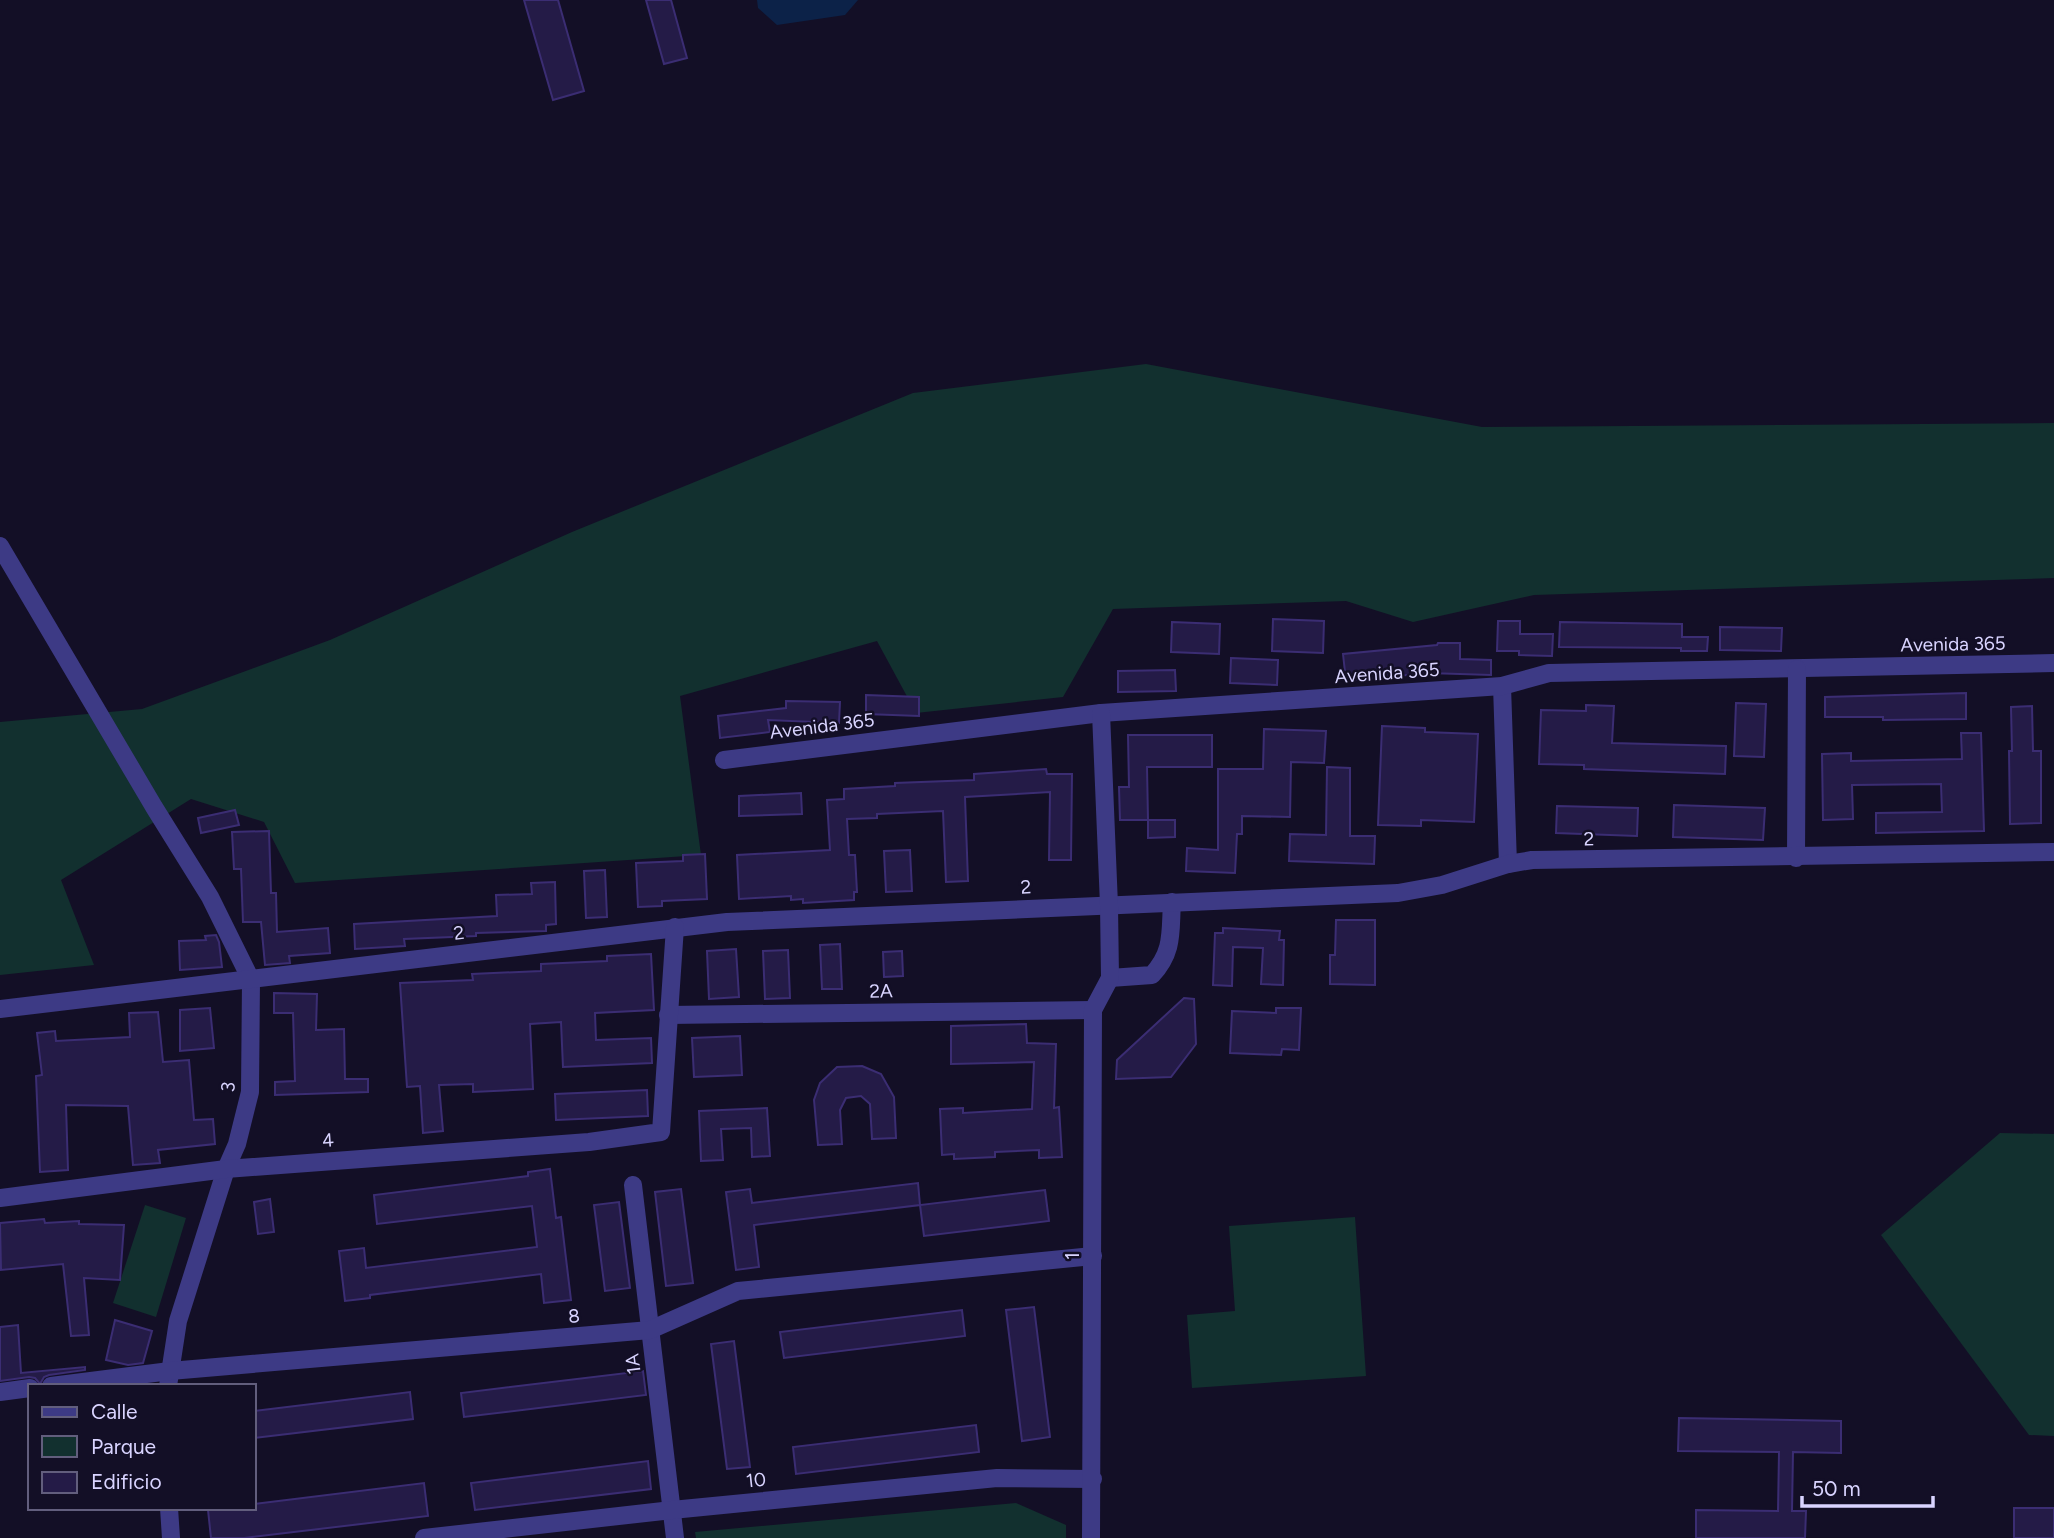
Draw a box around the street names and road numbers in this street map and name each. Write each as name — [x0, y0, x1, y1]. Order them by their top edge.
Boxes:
street label: Avenida 365 — [1900, 632, 2006, 656]
street label: Avenida 365 — [1334, 658, 1440, 688]
street label: Avenida 365 — [768, 708, 876, 744]
street label: 2 — [1583, 827, 1595, 851]
street label: 2 — [1020, 875, 1032, 899]
street label: 2 — [452, 921, 466, 945]
street label: 2A — [869, 979, 893, 1003]
street label: 3 — [216, 1081, 240, 1093]
street label: 4 — [321, 1128, 335, 1152]
street label: 1 — [1061, 1252, 1084, 1260]
street label: 8 — [567, 1304, 581, 1328]
street label: 1A — [620, 1352, 646, 1376]
street label: 10 — [745, 1468, 767, 1492]

